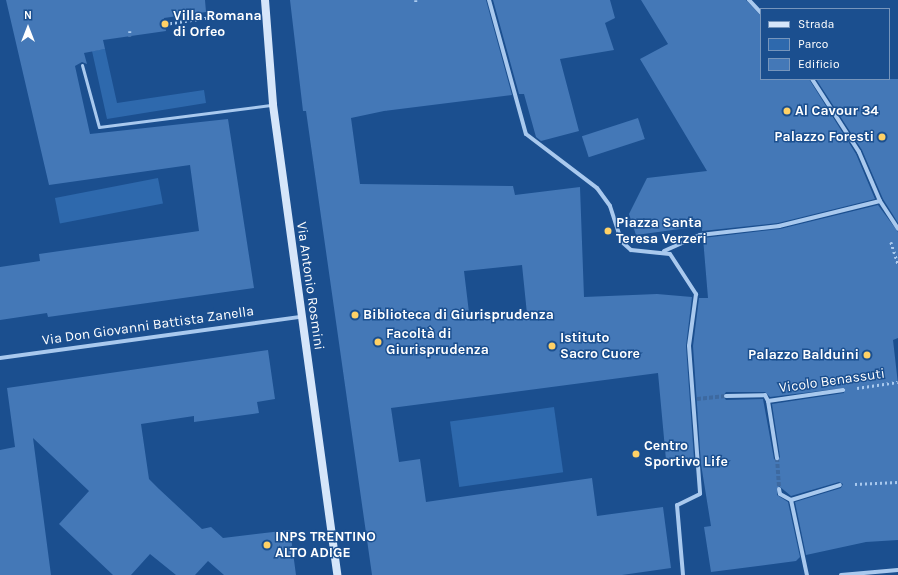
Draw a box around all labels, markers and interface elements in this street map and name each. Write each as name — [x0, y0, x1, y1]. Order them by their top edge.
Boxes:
north arrow — [8, 8, 48, 48]
place label: Villa Romana di Orfeo — [173, 8, 262, 40]
legend — [760, 8, 890, 80]
text: N — [24, 9, 32, 22]
text: Strada — [798, 17, 834, 31]
marker: Villa Romana di Orfeo — [160, 19, 170, 29]
text: Parco — [798, 37, 828, 51]
text: Edificio — [798, 57, 839, 71]
place label: Al Cavour 34 — [795, 103, 879, 119]
marker: Al Cavour 34 — [782, 106, 792, 116]
place label: Palazzo Foresti — [774, 129, 874, 145]
marker: Palazzo Foresti — [877, 132, 887, 142]
place label: Piazza Santa Teresa Verzeri — [616, 215, 707, 248]
street label: Via Antonio Rosmini — [293, 221, 327, 351]
marker: Piazza Santa Teresa Verzeri — [603, 226, 613, 236]
street label: Via Don Giovanni Battista Zanella — [41, 303, 255, 349]
place label: Biblioteca di Giurisprudenza — [363, 307, 554, 323]
marker: Biblioteca di Giurisprudenza — [350, 310, 360, 320]
place label: Facoltà di Giurisprudenza — [386, 326, 489, 358]
place label: Istituto Sacro Cuore — [560, 330, 640, 362]
marker: Facoltà di Giurisprudenza — [373, 337, 383, 347]
marker: Istituto Sacro Cuore — [547, 341, 557, 351]
place label: Palazzo Balduini — [748, 347, 859, 363]
marker: Palazzo Balduini — [862, 350, 872, 360]
street label: Vicolo Benassuti — [778, 365, 886, 397]
place label: Centro Sportivo Life — [644, 438, 728, 470]
marker: Centro Sportivo Life — [631, 449, 641, 459]
place label: INPS TRENTINO ALTO ADIGE — [275, 529, 376, 562]
marker: INPS TRENTINO ALTO ADIGE — [262, 540, 272, 550]

